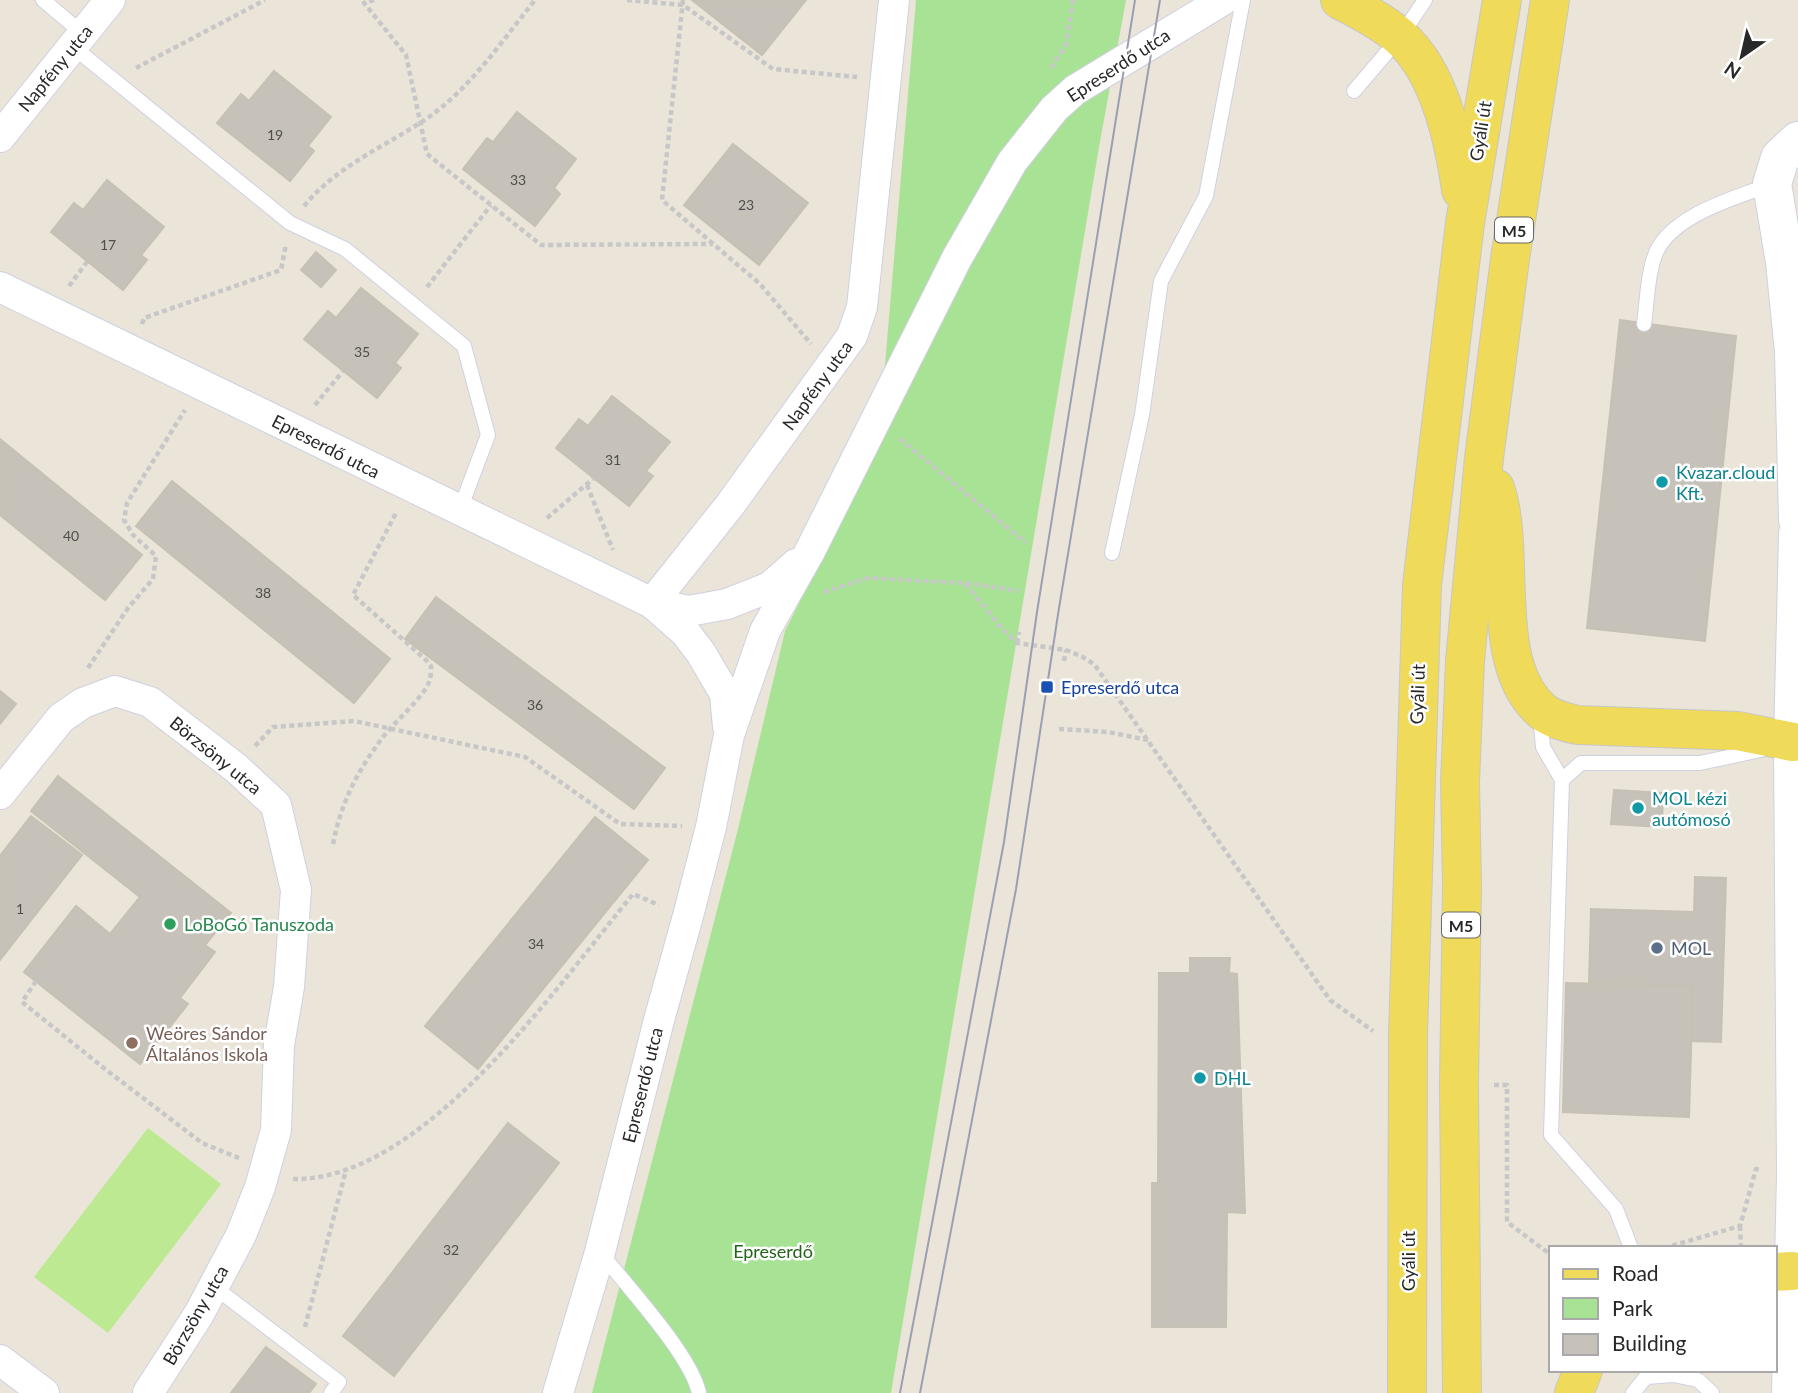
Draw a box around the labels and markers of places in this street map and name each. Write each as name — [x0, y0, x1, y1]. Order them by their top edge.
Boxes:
place label: Kvazar.cloud Kft. — [1676, 461, 1775, 504]
marker: Kvazar.cloud Kft. — [1654, 474, 1670, 490]
place label: Epreserdő utca — [1061, 676, 1179, 698]
marker: Epreserdő utca — [1039, 679, 1055, 695]
place label: MOL kézi autómosó — [1652, 787, 1731, 830]
marker: MOL kézi autómosó — [1630, 800, 1646, 816]
place label: LoBoGó Tanuszoda — [184, 913, 334, 935]
marker: LoBoGó Tanuszoda — [162, 916, 178, 932]
place label: MOL — [1671, 937, 1711, 959]
marker: MOL — [1649, 940, 1665, 956]
place label: Weöres Sándor Általános Iskola — [146, 1022, 268, 1065]
marker: Weöres Sándor Általános Iskola — [124, 1035, 140, 1051]
place label: DHL — [1214, 1067, 1251, 1089]
marker: DHL — [1192, 1070, 1208, 1086]

